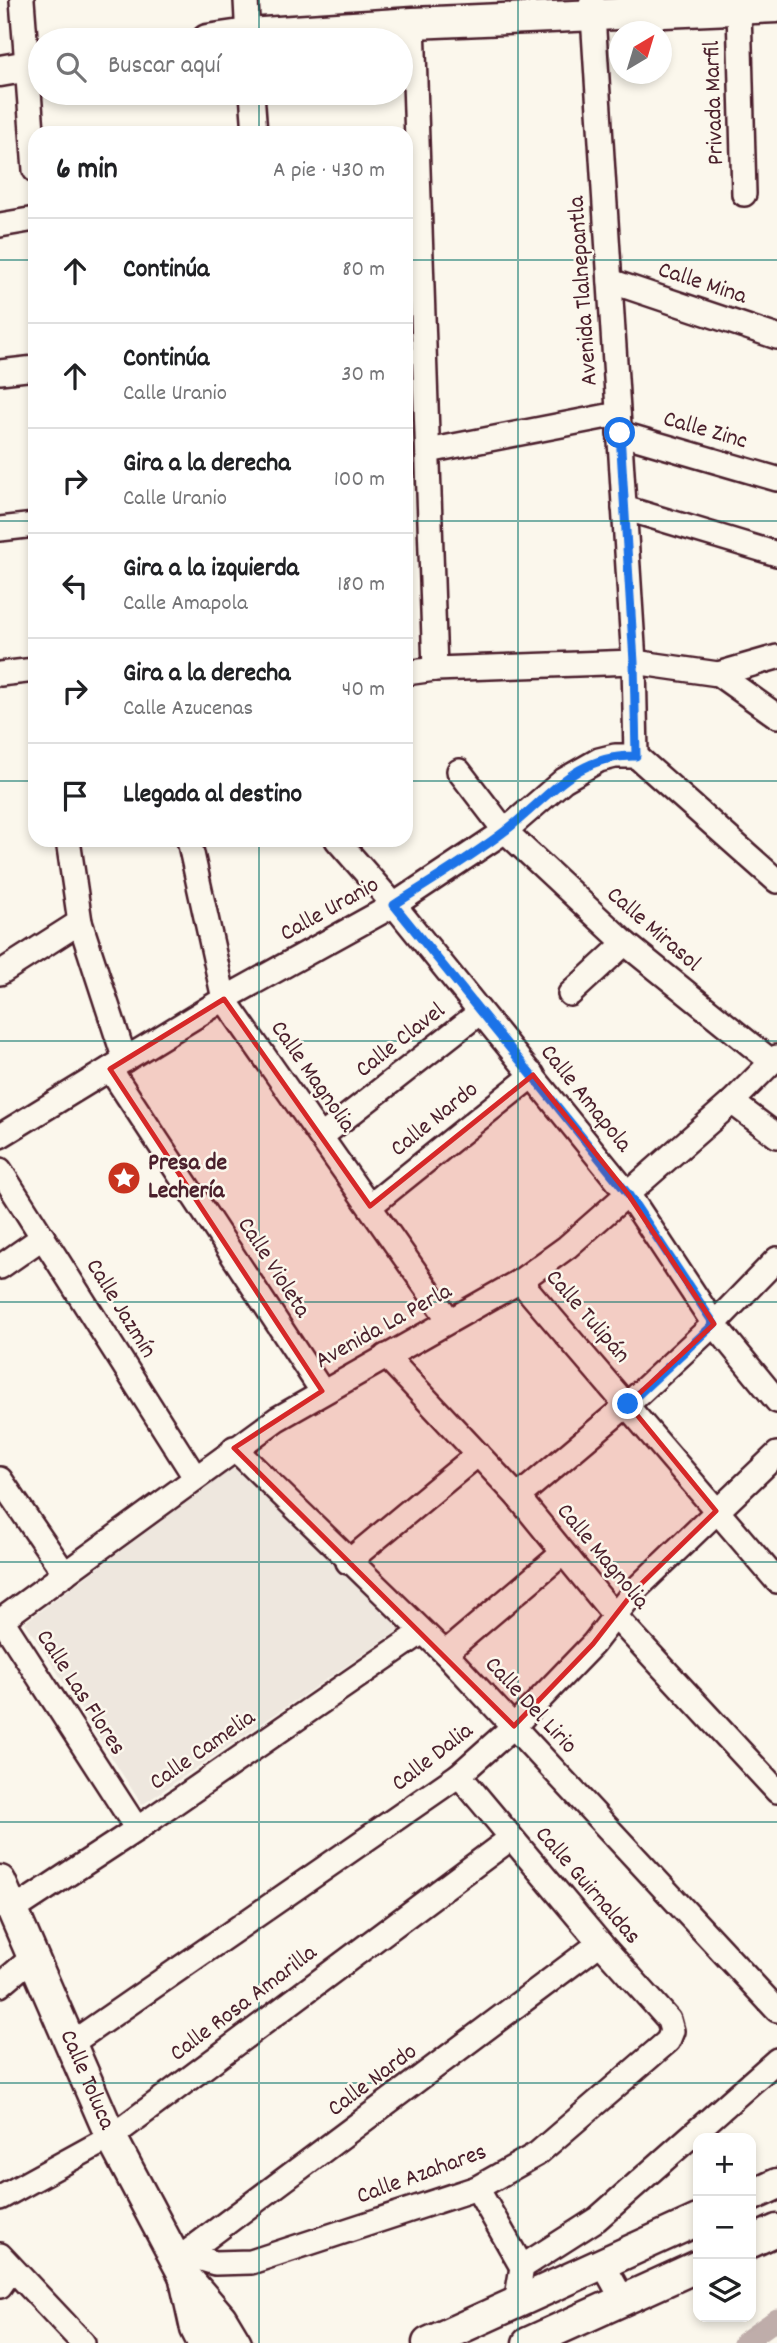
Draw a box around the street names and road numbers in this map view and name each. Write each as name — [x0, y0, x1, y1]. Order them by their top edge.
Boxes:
street label: Privada Marfil — [696, 40, 734, 166]
street label: Avenida Tlalnepantla — [560, 194, 608, 387]
street label: Calle Mina — [653, 254, 751, 315]
street label: Calle Zinc — [659, 403, 751, 459]
street label: Calle Uranio — [274, 869, 386, 951]
street label: Calle Mirasol — [598, 879, 708, 981]
street label: Calle Clavel — [349, 995, 453, 1087]
street label: Calle Magnolia — [261, 1014, 364, 1140]
street label: Calle Amapola — [531, 1038, 640, 1161]
street label: Calle Nardo — [384, 1074, 486, 1166]
street label: Calle Violeta — [228, 1211, 319, 1326]
street label: Calle Jazmín — [76, 1253, 164, 1365]
street label: Calle Tulipán — [537, 1263, 637, 1371]
street label: Avenida La Perla — [310, 1275, 459, 1378]
street label: Calle Magnolia — [547, 1496, 657, 1618]
street label: Calle Las Flores — [27, 1623, 133, 1763]
street label: Calle Del Lirio — [476, 1649, 584, 1763]
street label: Calle Camelia — [143, 1702, 263, 1800]
street label: Calle Dalia — [385, 1715, 482, 1801]
street label: Calle Guirnaldas — [526, 1819, 648, 1953]
street label: Calle Rosa Amarilla — [163, 1937, 325, 2071]
street label: Calle Toluca — [50, 2025, 123, 2136]
street label: Calle Nardo — [321, 2036, 425, 2126]
street label: Calle Azahares — [352, 2136, 492, 2214]

